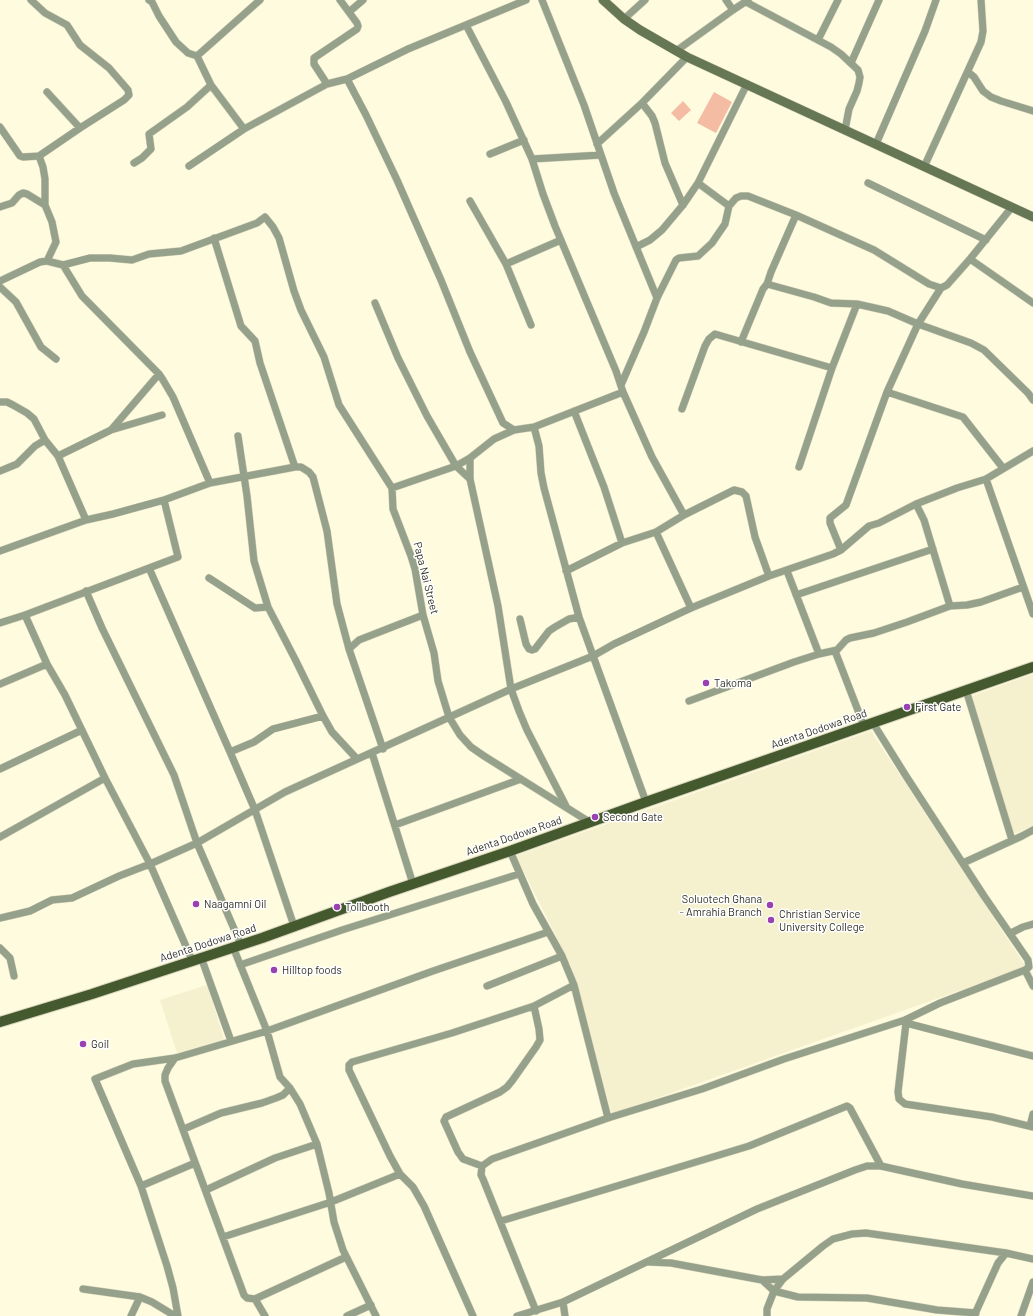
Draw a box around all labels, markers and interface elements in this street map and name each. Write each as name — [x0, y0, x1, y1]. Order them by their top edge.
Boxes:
street label: Papa Nai Street — [411, 540, 441, 616]
place label: Takoma — [714, 676, 752, 690]
marker: Takoma — [701, 678, 711, 688]
place label: First Gate — [915, 700, 961, 714]
marker: First Gate — [902, 702, 912, 712]
street label: Adenta Dodowa Road — [769, 706, 869, 752]
place label: Second Gate — [603, 810, 663, 824]
marker: Second Gate — [590, 812, 600, 822]
street label: Adenta Dodowa Road — [464, 813, 564, 859]
place label: Soluotech Ghana - Amrahia Branch — [680, 892, 762, 918]
place label: Naagamni Oil — [204, 897, 266, 911]
marker: Naagamni Oil — [191, 899, 201, 909]
place label: Tollbooth — [345, 900, 389, 914]
marker: Soluotech Ghana - Amrahia Branch — [765, 900, 775, 910]
marker: Tollbooth — [332, 902, 342, 912]
place label: Christian Service University College — [779, 907, 864, 933]
marker: Christian Service University College — [766, 915, 776, 925]
street label: Adenta Dodowa Road — [158, 921, 258, 965]
place label: Hilltop foods — [282, 963, 342, 977]
marker: Hilltop foods — [269, 965, 279, 975]
place label: Goil — [91, 1037, 109, 1051]
marker: Goil — [78, 1039, 88, 1049]

